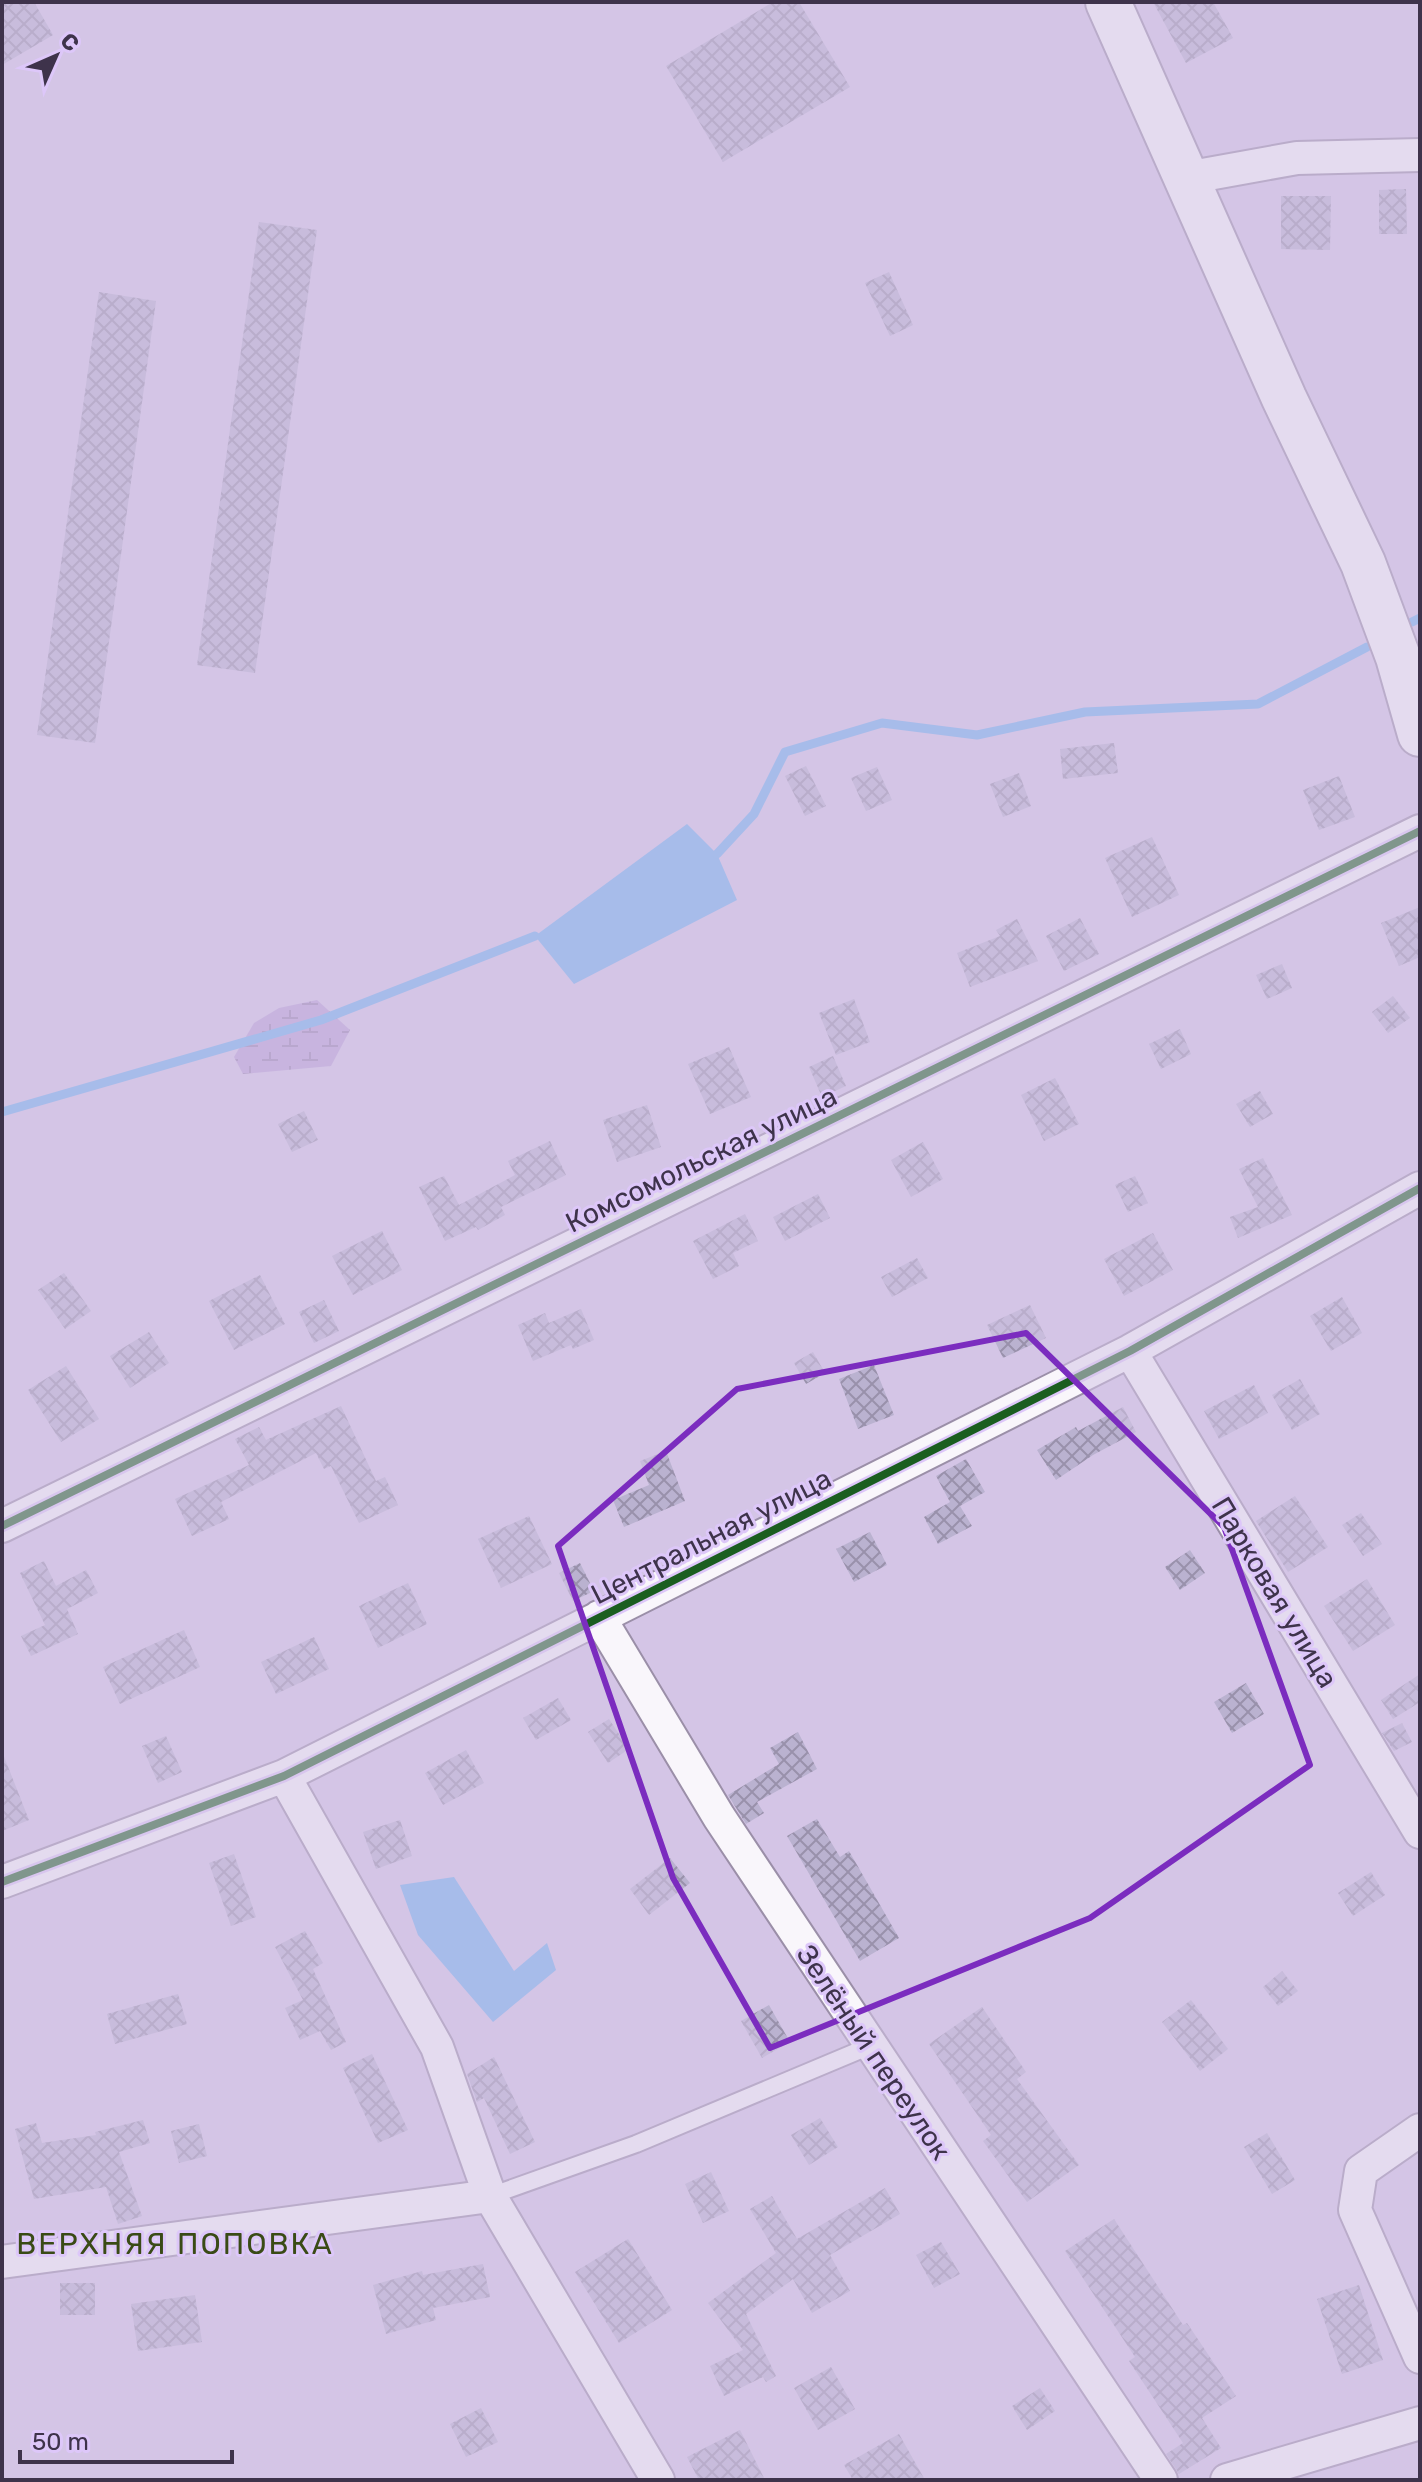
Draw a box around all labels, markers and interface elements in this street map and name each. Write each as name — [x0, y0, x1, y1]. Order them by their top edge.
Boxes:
north arrow — [16, 16, 96, 96]
text: С — [55, 27, 85, 57]
street label: Комсомольская улица — [560, 1079, 842, 1239]
street label: Центральная улица — [586, 1462, 837, 1611]
street label: Парковая улица — [1205, 1491, 1344, 1693]
street label: Зелёный переулок — [790, 1939, 958, 2166]
district label: ВЕРХНЯЯ ПОПОВКА — [16, 2226, 334, 2262]
scale bar — [20, 2414, 232, 2464]
text: 50 m — [32, 2428, 89, 2456]

